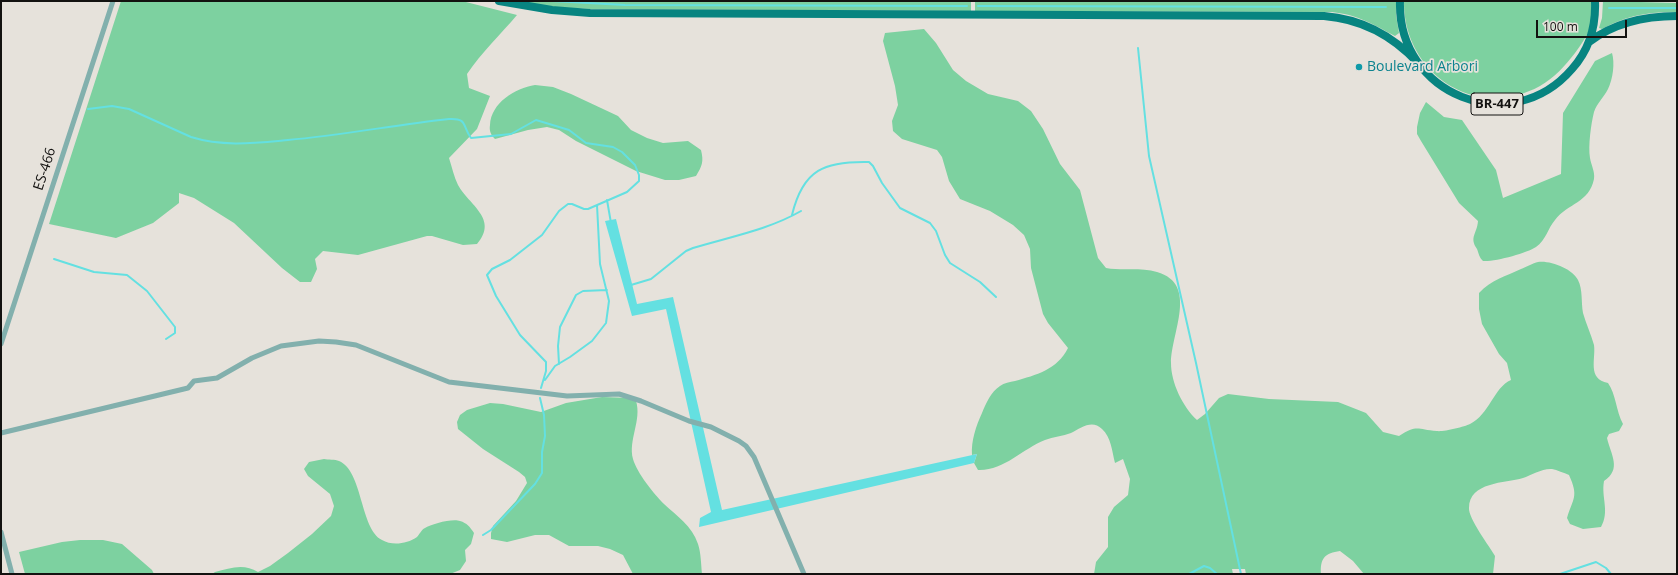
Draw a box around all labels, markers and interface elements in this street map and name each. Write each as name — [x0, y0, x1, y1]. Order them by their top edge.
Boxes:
scale bar — [1538, 12, 1629, 38]
text: 100 m — [1543, 18, 1578, 35]
place label: Boulevard Arbori — [1367, 59, 1478, 75]
marker: Boulevard Arbori — [1354, 62, 1364, 72]
road number: BR-447 — [1471, 93, 1523, 115]
street label: ES-466 — [30, 145, 60, 193]

